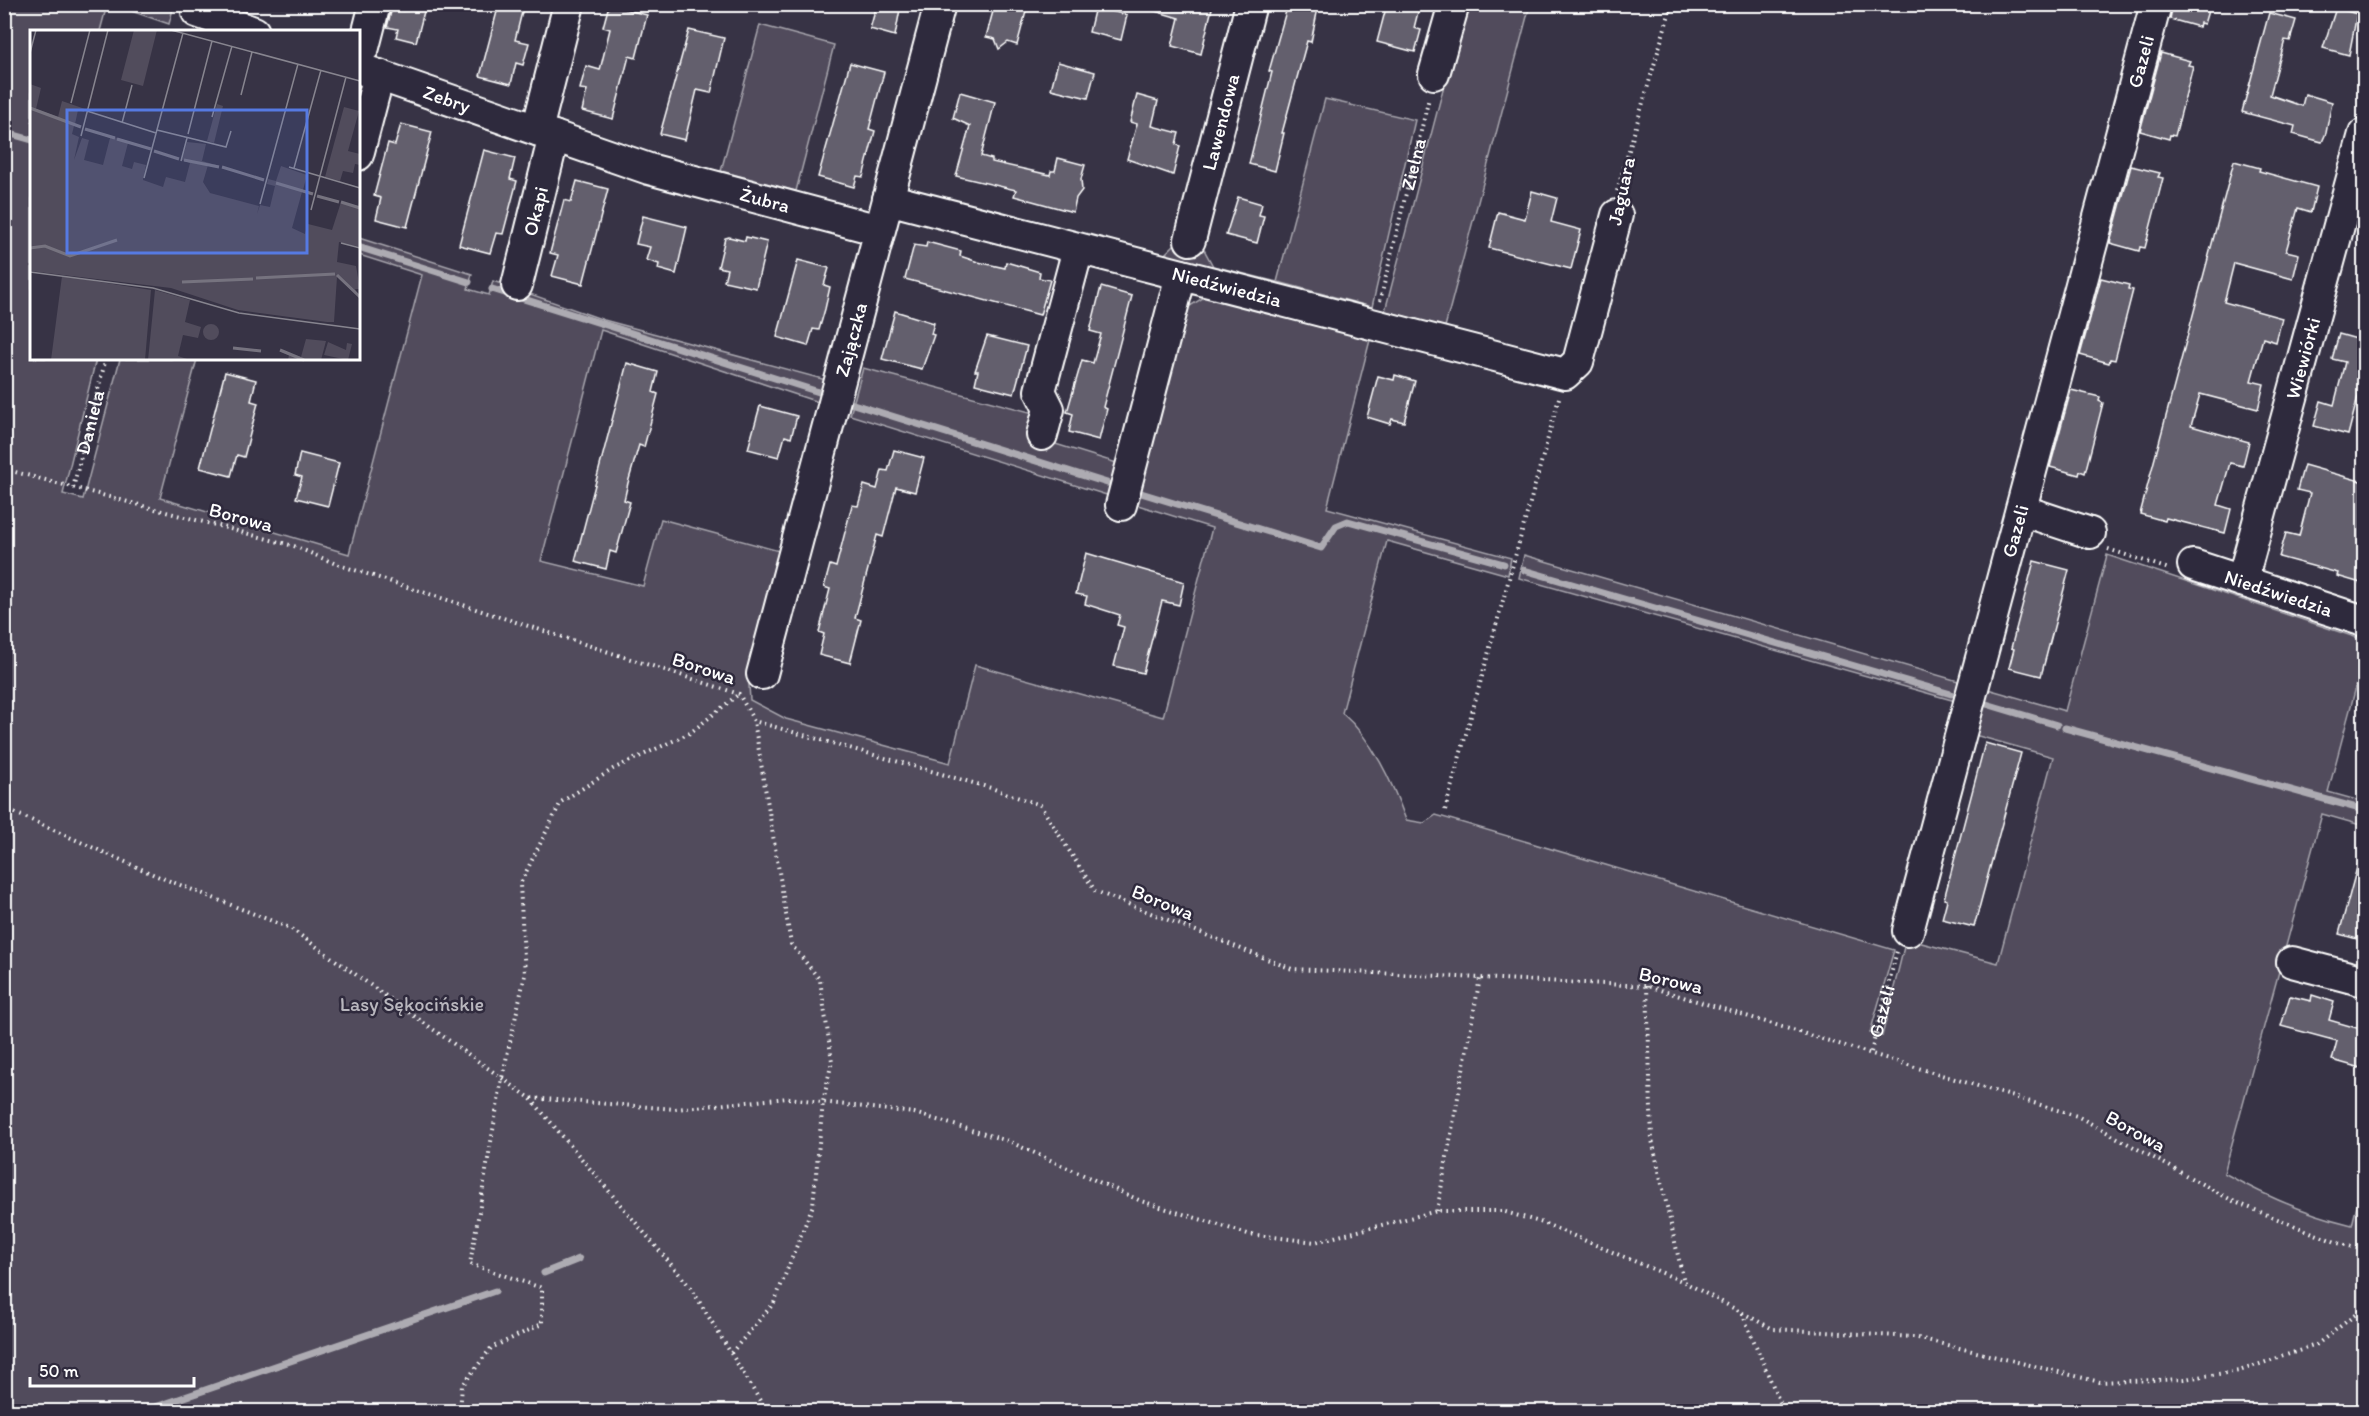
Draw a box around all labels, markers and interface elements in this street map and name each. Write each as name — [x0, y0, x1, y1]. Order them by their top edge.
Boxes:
inset map — [30, 30, 360, 360]
street label: Gazeli — [2122, 32, 2159, 91]
street label: Lawendowa — [1196, 70, 1245, 173]
street label: Zebry — [420, 80, 474, 118]
street label: Zielna — [1395, 135, 1431, 192]
street label: Jaguara — [1602, 154, 1640, 227]
street label: Żubra — [738, 182, 792, 218]
street label: Okapi — [518, 184, 553, 239]
street label: Niedźwiedzia — [1169, 261, 1285, 312]
street label: Zajączka — [830, 300, 872, 379]
street label: Wiewiórki — [2280, 315, 2325, 402]
street label: Daniela — [70, 387, 110, 457]
street label: Borowa — [206, 497, 276, 537]
street label: Gazeli — [1996, 502, 2034, 560]
street label: Niedźwiedzia — [2221, 564, 2336, 622]
street label: Borowa — [669, 647, 739, 690]
street label: Borowa — [1128, 879, 1198, 926]
street label: Borowa — [1637, 961, 1706, 999]
street label: Gazeli — [1863, 982, 1900, 1040]
park label: Lasy Sękocińskie — [340, 992, 484, 1016]
street label: Borowa — [2102, 1105, 2171, 1158]
scale bar — [30, 1350, 194, 1388]
text: 50 m — [39, 1360, 79, 1382]

